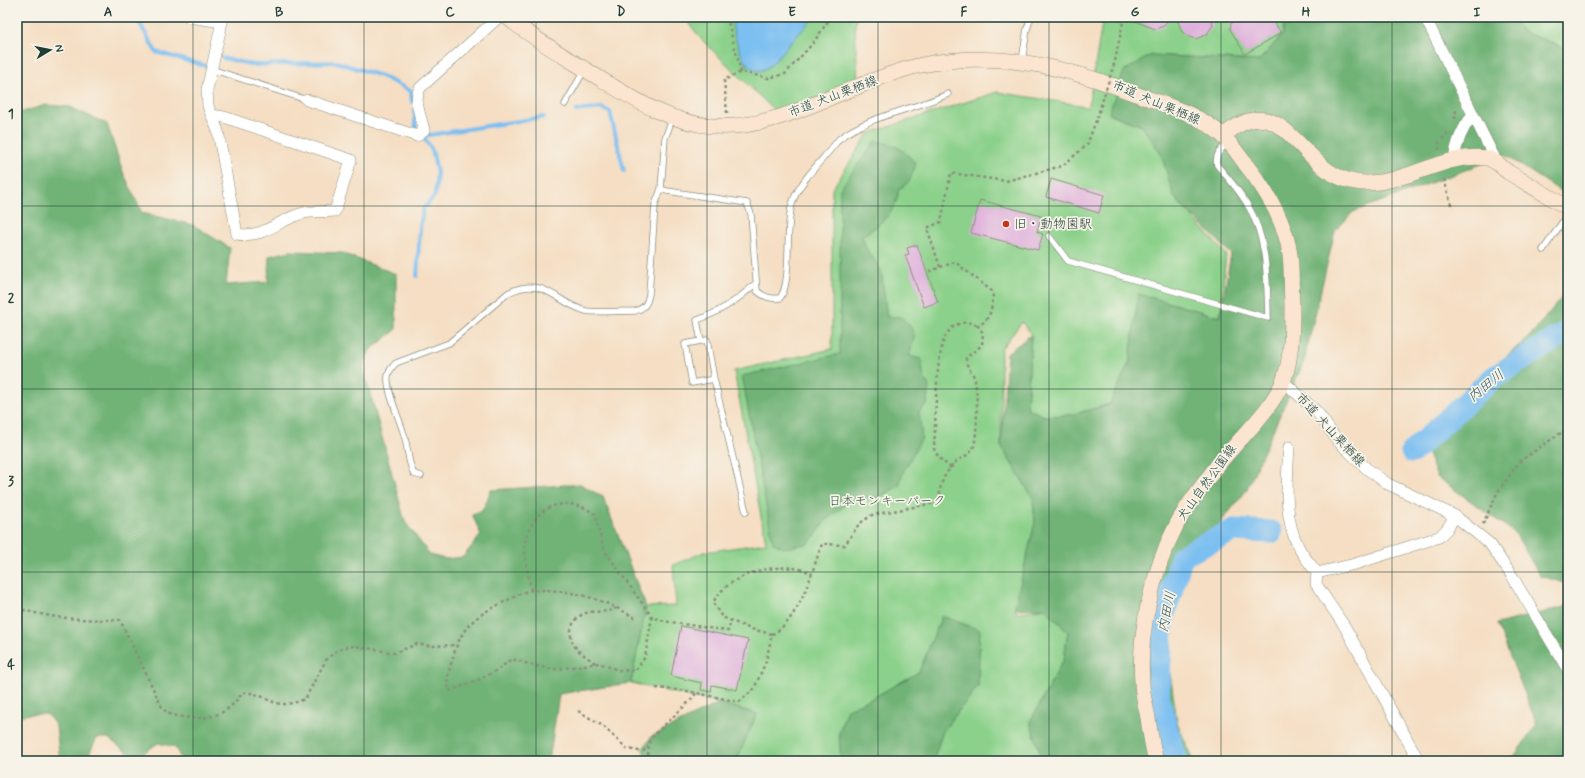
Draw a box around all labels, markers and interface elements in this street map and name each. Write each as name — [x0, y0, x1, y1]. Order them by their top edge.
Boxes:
text: A — [104, 4, 112, 21]
text: B — [275, 4, 284, 21]
text: C — [445, 4, 455, 21]
text: D — [617, 4, 626, 21]
text: E — [788, 4, 796, 21]
text: F — [961, 4, 968, 21]
text: G — [1131, 4, 1140, 21]
text: H — [1302, 4, 1311, 21]
text: I — [1474, 4, 1481, 21]
north arrow — [30, 30, 70, 70]
text: N — [51, 44, 66, 53]
street label: 市道 犬山栗栖線 — [786, 72, 881, 122]
street label: 市道 犬山栗栖線 — [1109, 77, 1204, 130]
text: 1 — [8, 106, 14, 123]
place label: 旧・動物園駅 — [1014, 216, 1092, 233]
marker: 旧・動物園駅 — [1001, 219, 1011, 229]
text: 2 — [8, 290, 15, 307]
water label: 内田川 — [1464, 366, 1508, 406]
street label: 市道 犬山栗栖線 — [1292, 390, 1369, 471]
street label: 犬山自然公園線 — [1173, 440, 1241, 525]
text: 3 — [8, 473, 14, 490]
park label: 日本モンキーパーク — [828, 493, 946, 510]
water label: 内田川 — [1154, 590, 1180, 634]
text: 4 — [7, 657, 15, 674]

